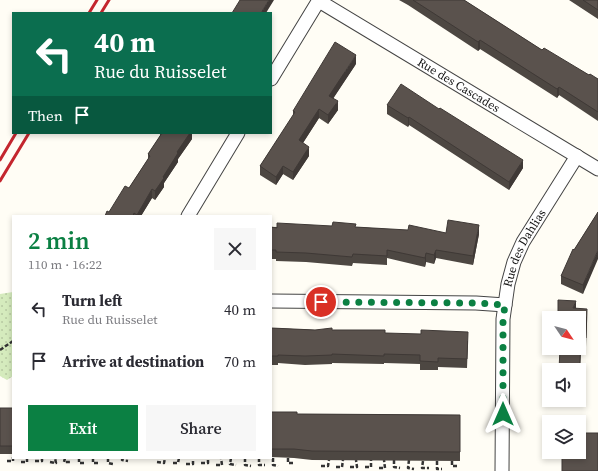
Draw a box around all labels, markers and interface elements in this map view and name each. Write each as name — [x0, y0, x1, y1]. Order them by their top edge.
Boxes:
text: 40 m — [94, 23, 156, 61]
icon: left — [28, 28, 80, 80]
street label: Rue des Cascades — [414, 54, 503, 116]
text: Rue du Ruisselet — [94, 59, 226, 84]
icon: arrive — [71, 104, 93, 126]
text: Then — [28, 105, 63, 126]
street label: Rue des Dahlias — [500, 206, 550, 289]
text: 2 min — [28, 224, 90, 257]
button: close — [214, 228, 256, 270]
text: 110 m · 16:22 — [28, 256, 102, 273]
pin — [304, 285, 338, 319]
text: Turn left — [62, 290, 122, 311]
icon: arrive — [310, 291, 332, 313]
icon: left — [28, 298, 50, 320]
text: 40 m — [224, 299, 256, 320]
text: Rue du Ruisselet — [62, 311, 158, 328]
north arrow — [542, 311, 586, 355]
map controls — [542, 311, 586, 459]
icon: arrive — [28, 350, 50, 372]
text: Arrive at destination — [62, 351, 204, 372]
text: 70 m — [224, 351, 256, 372]
button: sound — [542, 363, 586, 407]
position arrow — [482, 393, 524, 435]
button: Exit — [28, 405, 138, 451]
button: Share — [146, 405, 256, 451]
button: layers — [542, 415, 586, 459]

